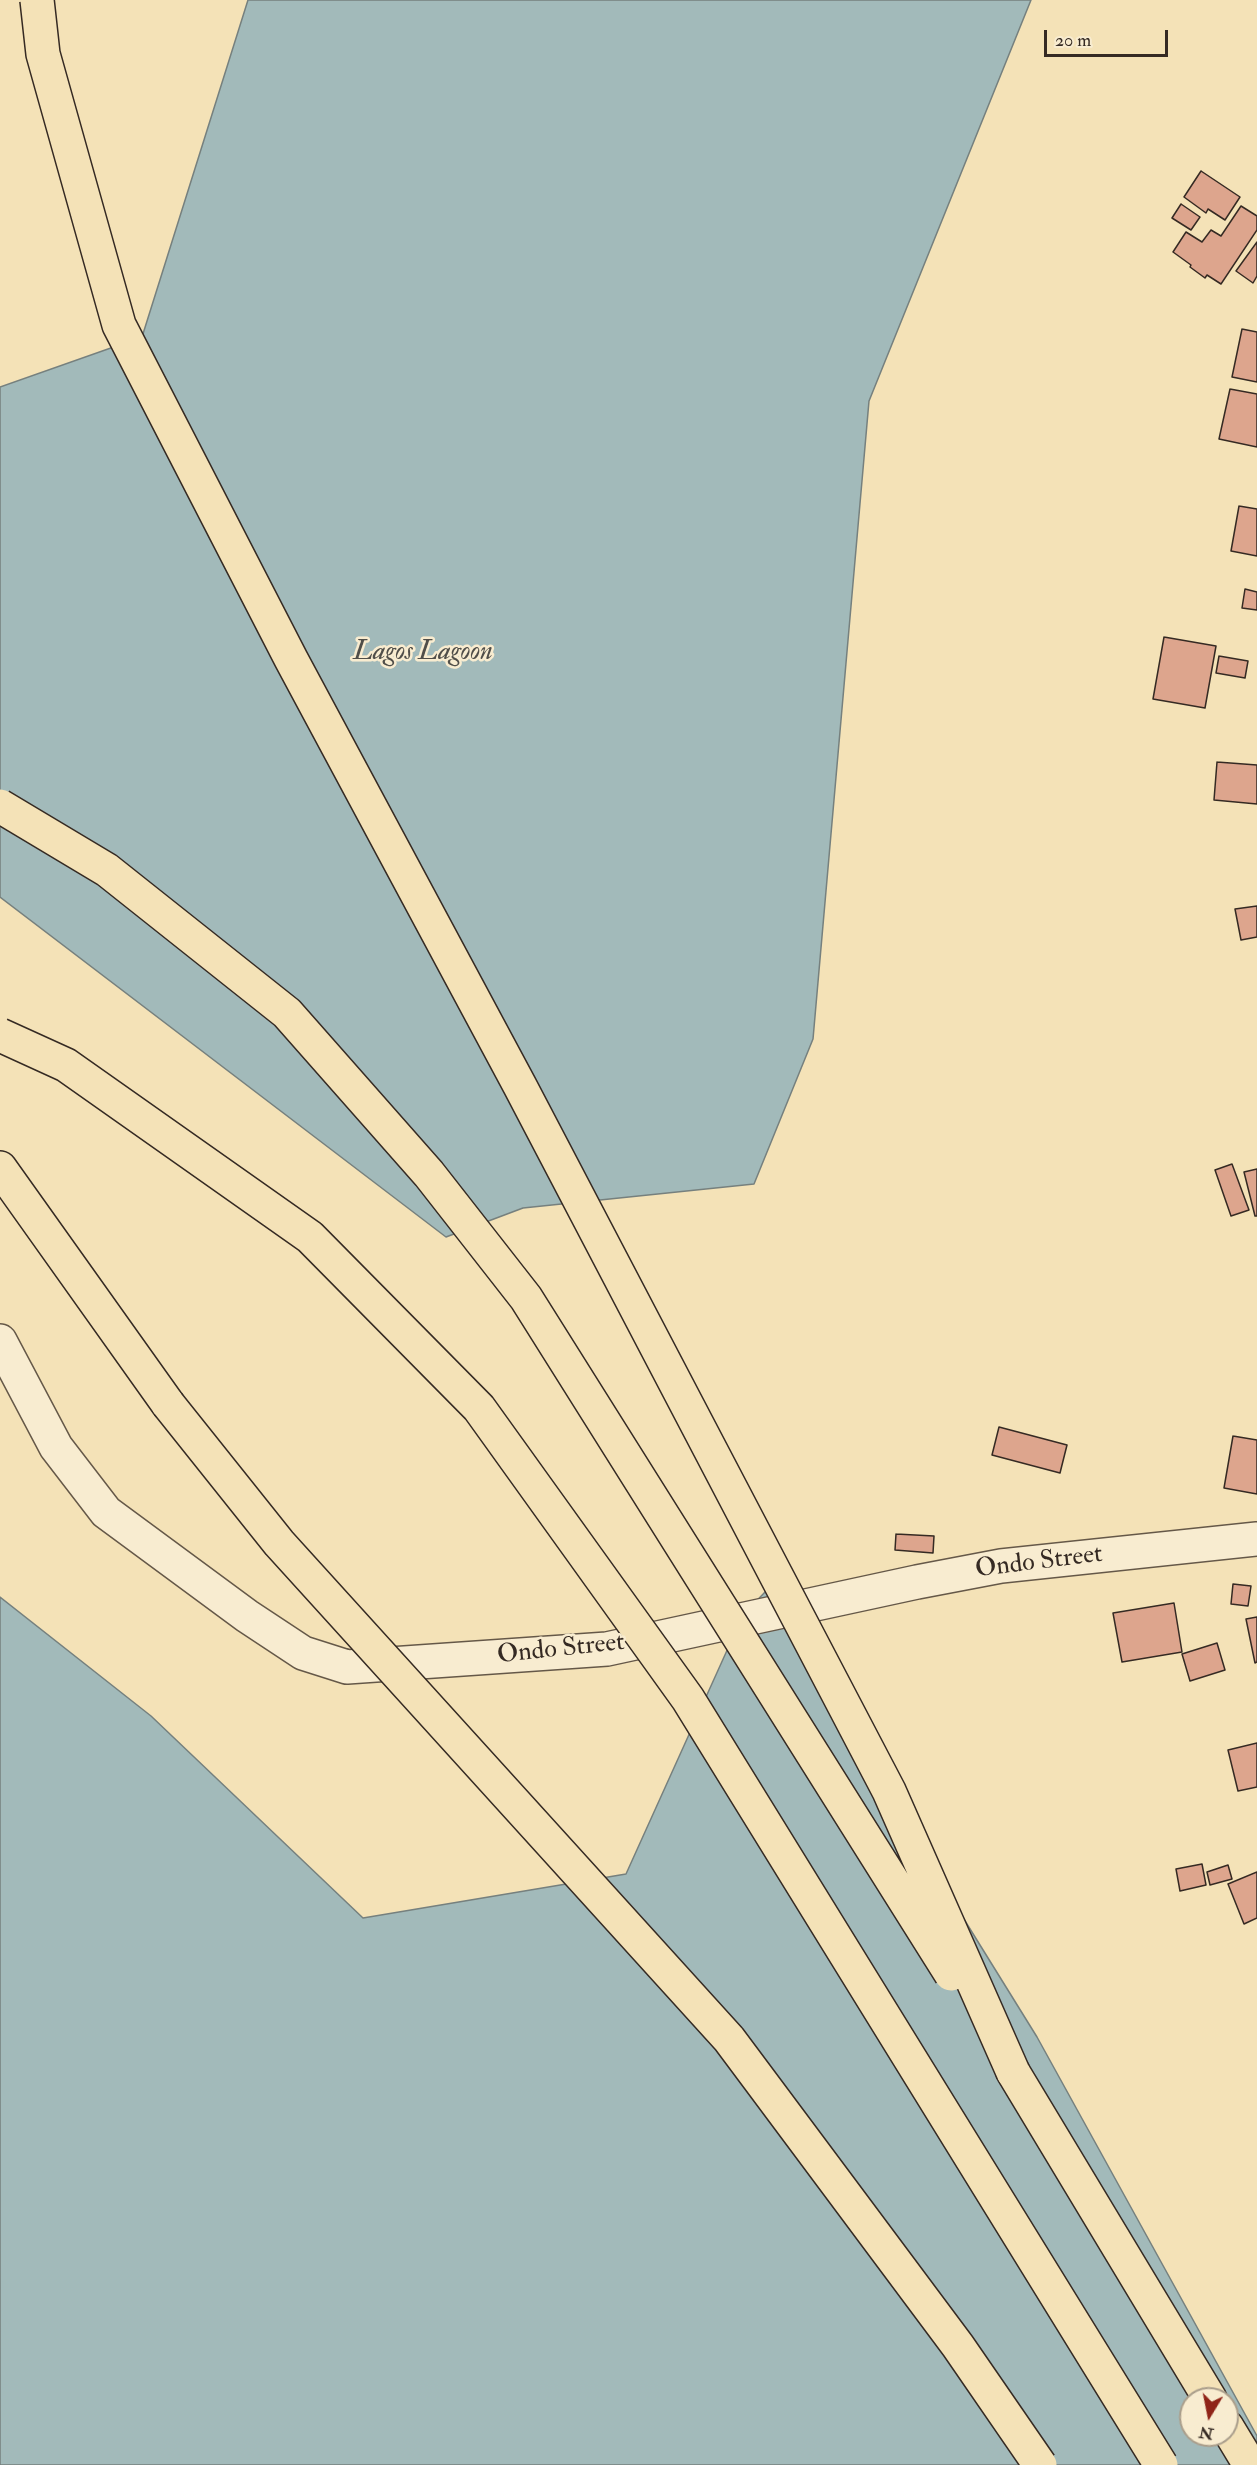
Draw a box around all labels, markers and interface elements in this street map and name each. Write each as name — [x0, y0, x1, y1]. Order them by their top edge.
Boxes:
scale bar — [1047, 18, 1172, 56]
text: 20 m — [1055, 29, 1091, 52]
water label: Lagos Lagoon — [353, 637, 493, 669]
street label: Ondo Street — [974, 1540, 1104, 1586]
street label: Ondo Street — [496, 1628, 626, 1672]
north arrow — [1179, 2387, 1239, 2447]
text: N — [1197, 2422, 1215, 2444]

